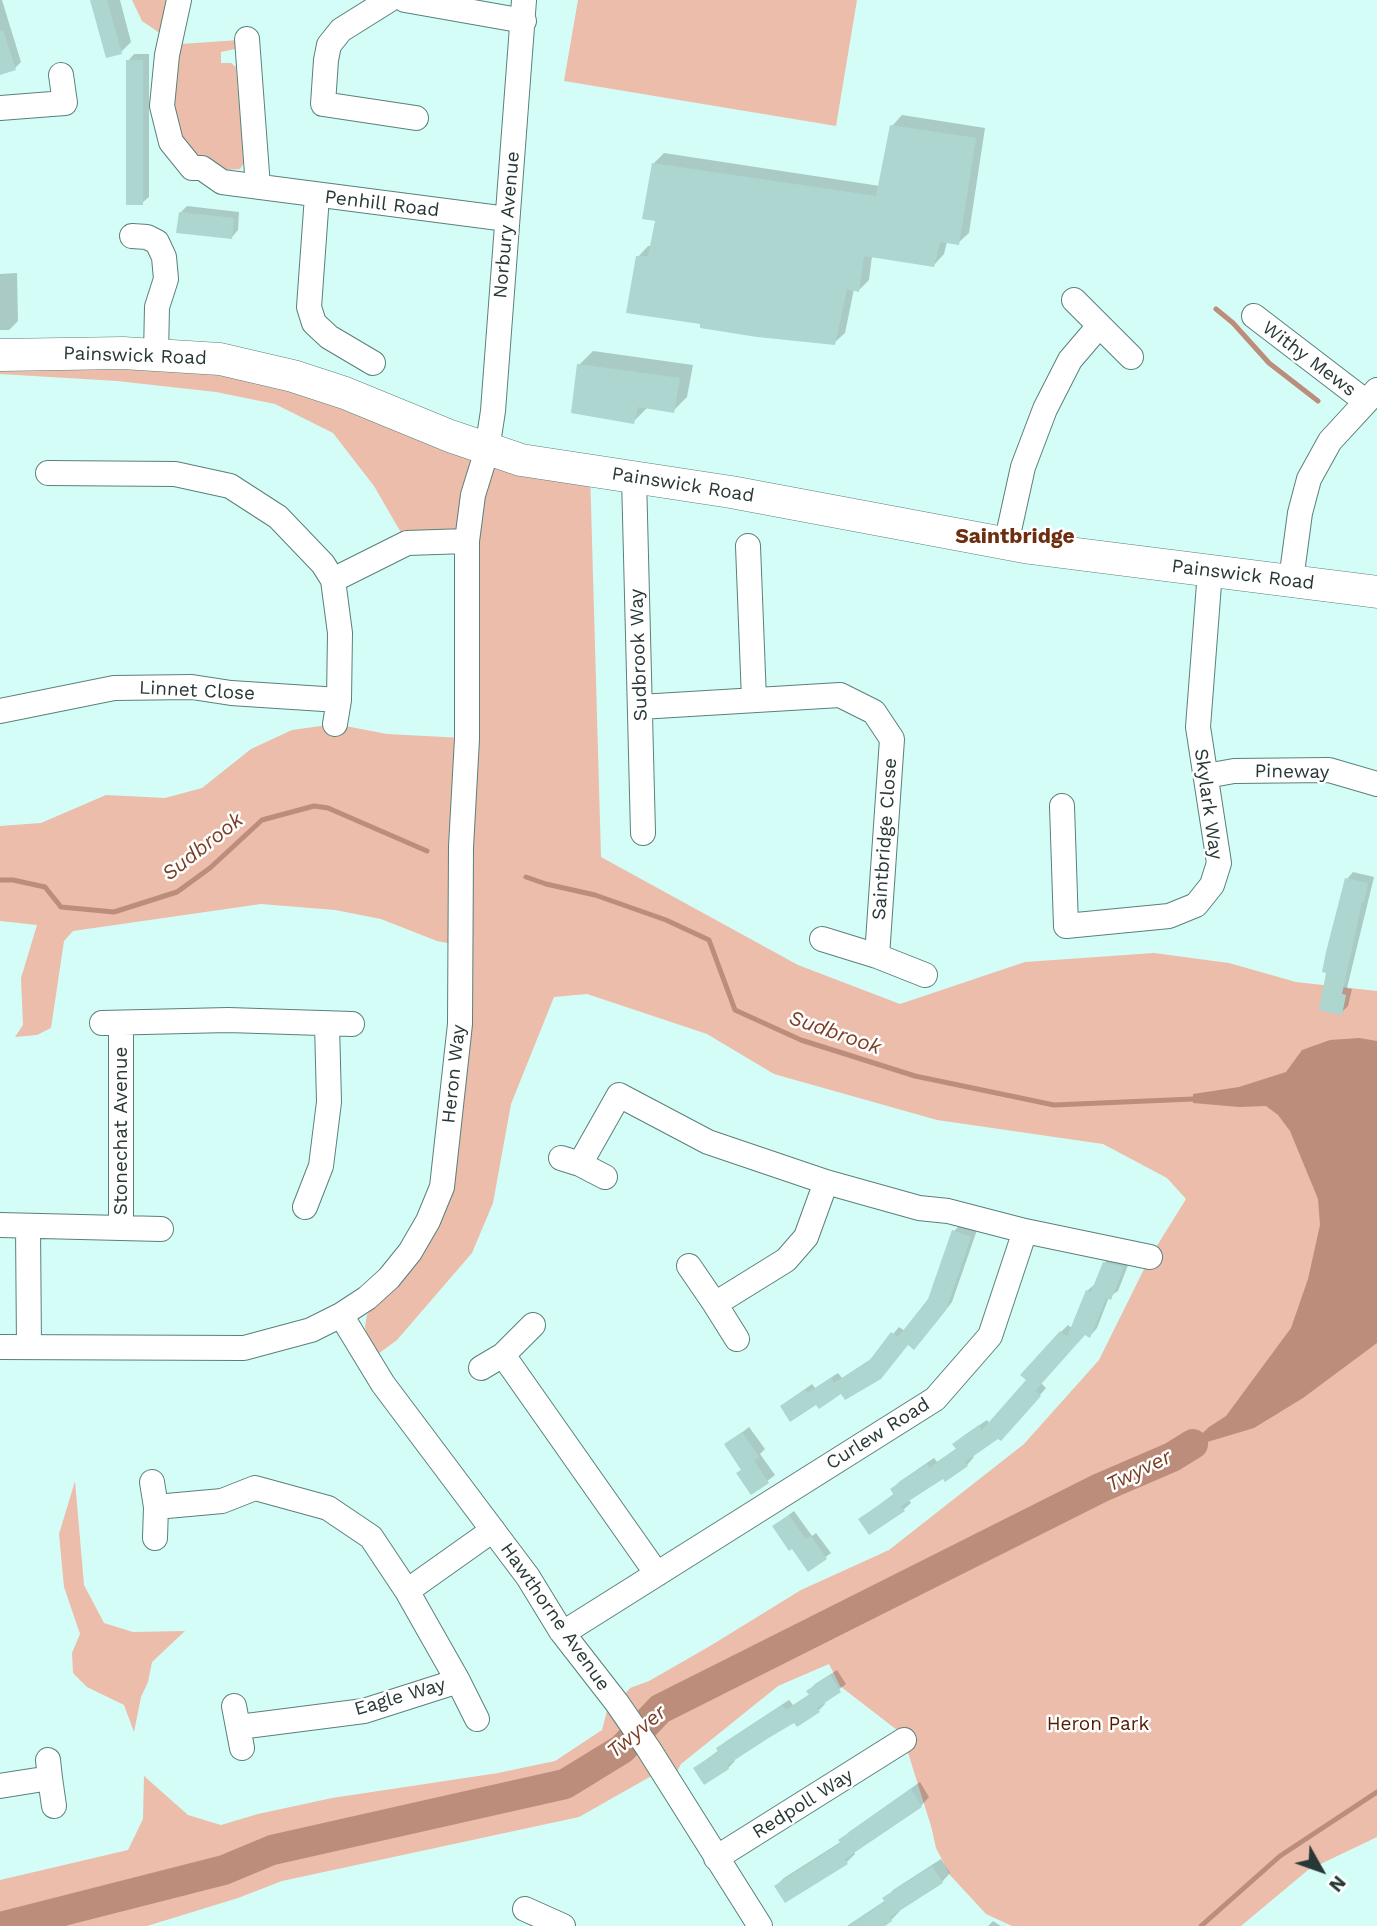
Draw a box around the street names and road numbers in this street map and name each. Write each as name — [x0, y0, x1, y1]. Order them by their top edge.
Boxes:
street label: Norbury Avenue — [489, 150, 525, 300]
street label: Penhill Road — [323, 186, 441, 222]
street label: Withy Mews — [1258, 316, 1360, 402]
street label: Painswick Road — [63, 342, 207, 370]
street label: Painswick Road — [610, 462, 756, 508]
street label: Painswick Road — [1170, 555, 1316, 595]
street label: Sudbrook Way — [625, 588, 653, 722]
street label: Linnet Close — [138, 677, 256, 705]
street label: Skylark Way — [1189, 747, 1227, 861]
street label: Saintbridge Close — [868, 757, 902, 921]
street label: Pineway — [1254, 760, 1330, 784]
street label: Heron Way — [437, 1023, 471, 1125]
street label: Stonechat Avenue — [110, 1047, 132, 1215]
street label: Curlew Road — [822, 1393, 934, 1475]
street label: Hawthorne Avenue — [495, 1539, 615, 1695]
street label: Eagle Way — [352, 1673, 448, 1721]
street label: Redpoll Way — [749, 1764, 857, 1844]

